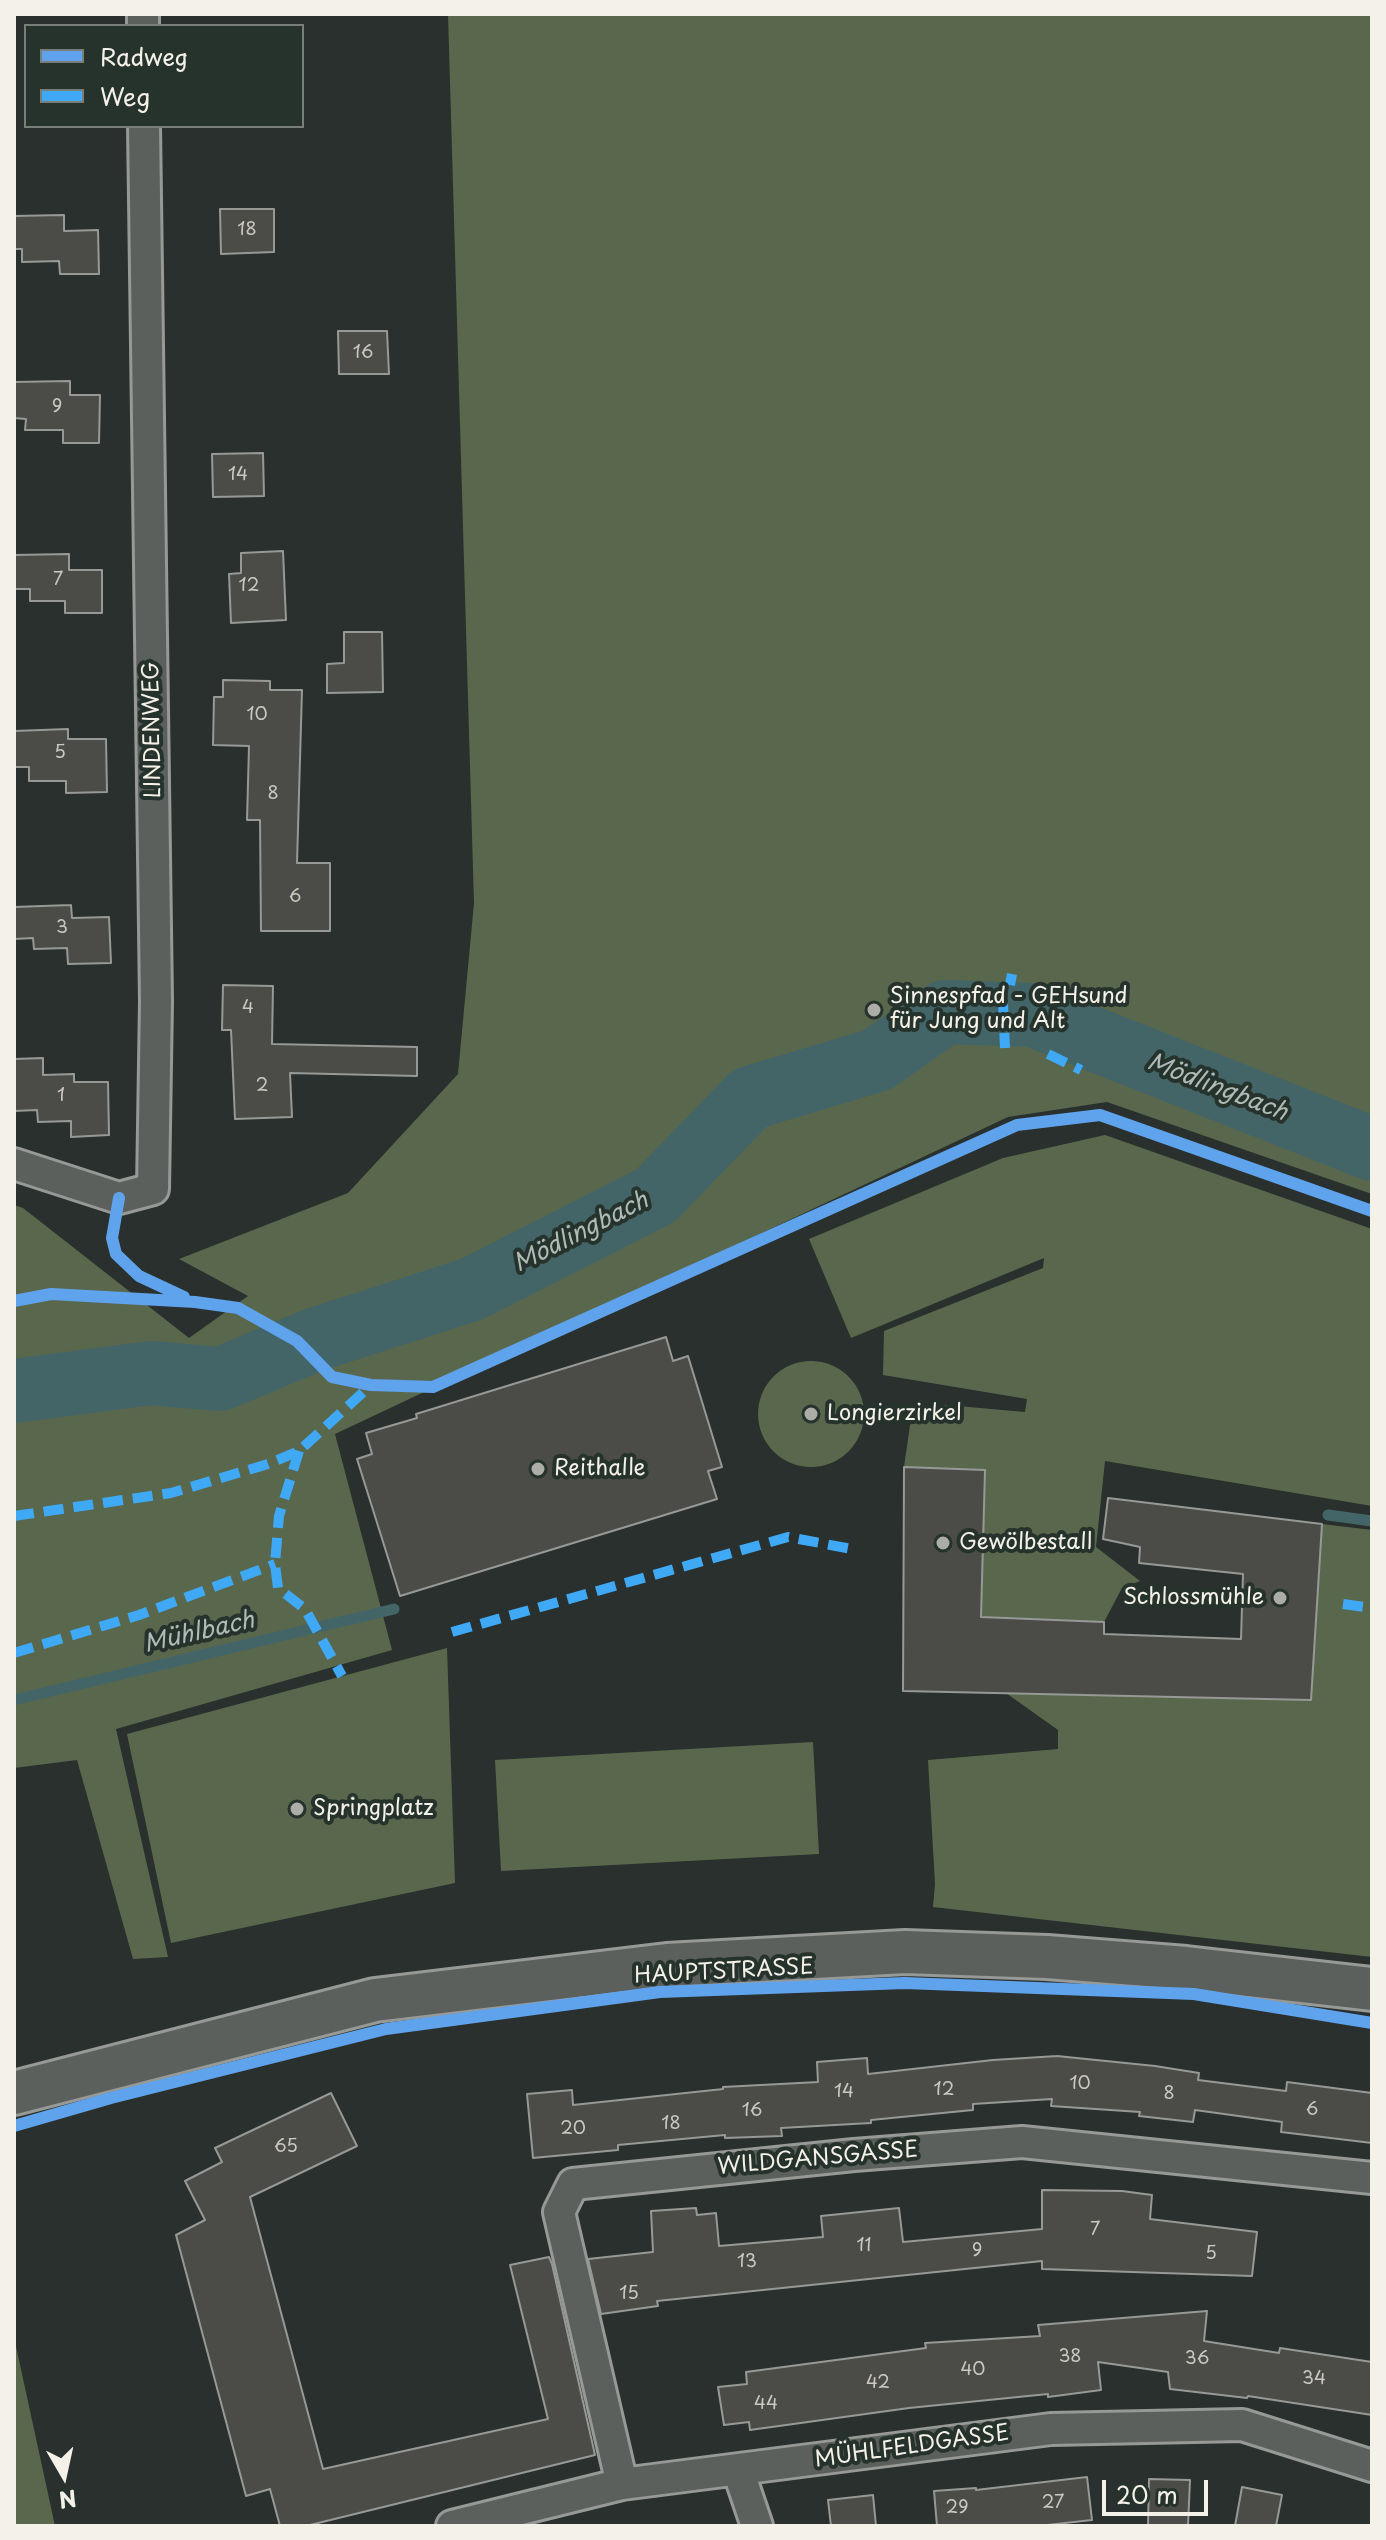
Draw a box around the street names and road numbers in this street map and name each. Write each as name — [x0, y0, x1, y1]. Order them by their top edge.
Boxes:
street label: LINDENWEG — [139, 661, 167, 799]
street label: HAUPTSTRASSE — [634, 1954, 814, 1990]
street label: WILDGANSGASSE — [717, 2137, 919, 2181]
street label: MÜHLFELDGASSE — [813, 2420, 1011, 2474]

